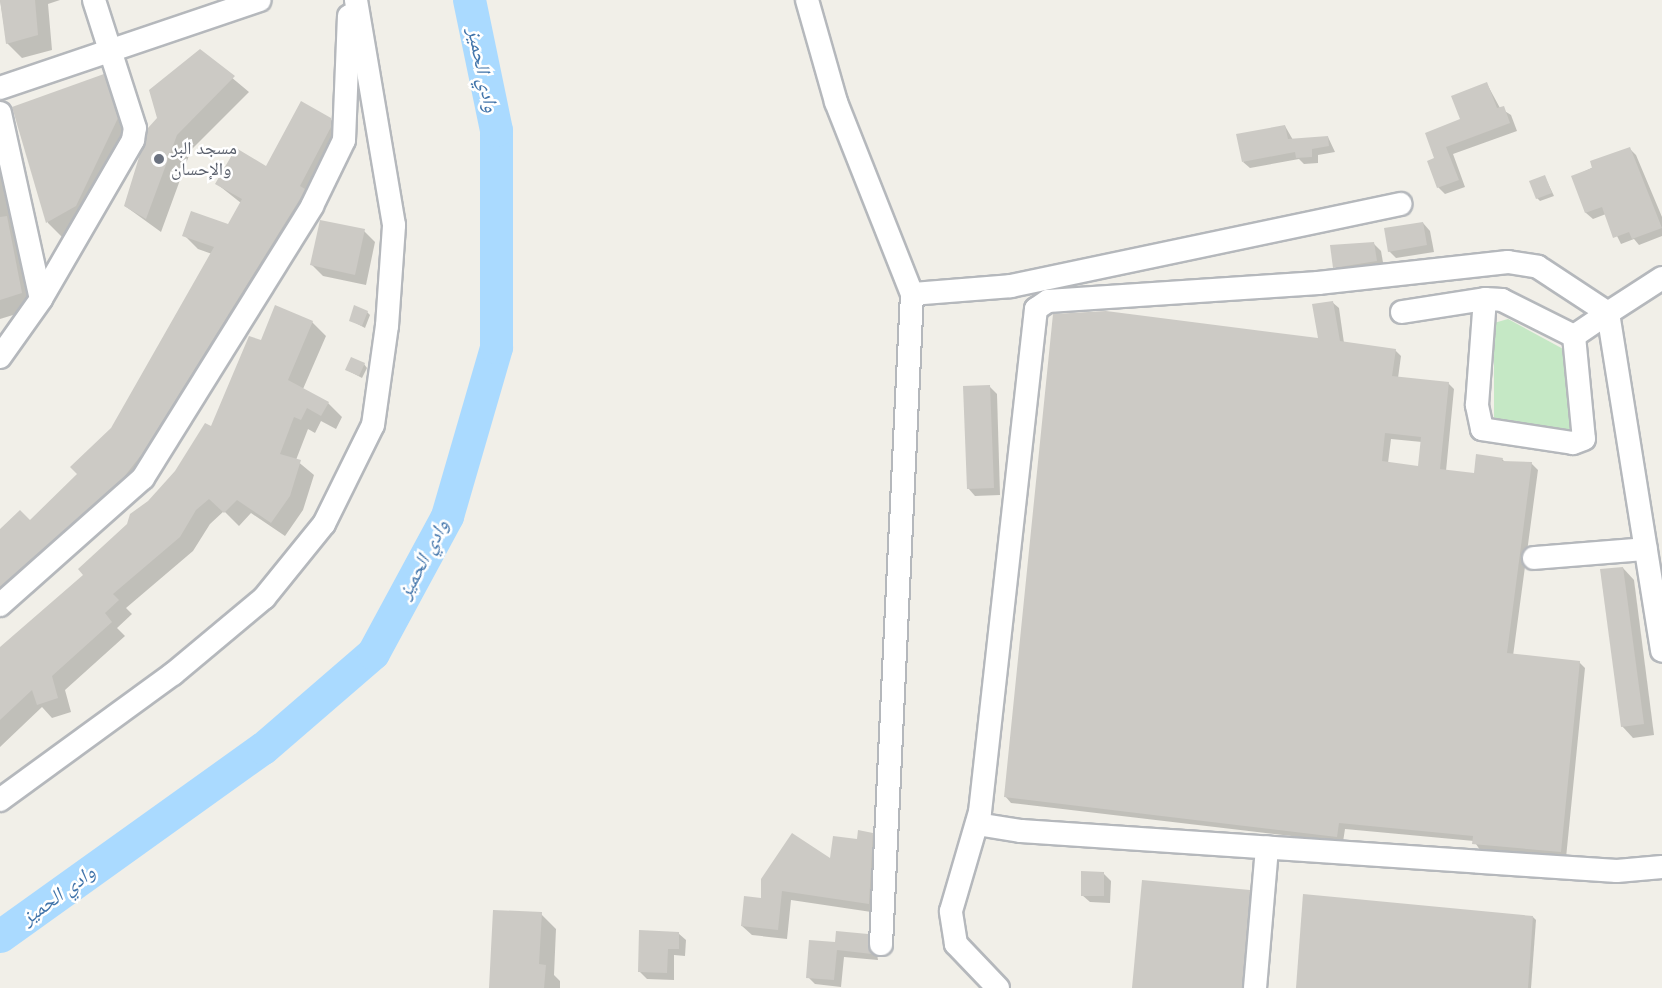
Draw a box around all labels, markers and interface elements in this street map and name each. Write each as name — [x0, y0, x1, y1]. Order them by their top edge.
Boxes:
water label: وادي الحميز — [462, 26, 504, 114]
place label: مسجد البر والإحسان — [171, 138, 237, 180]
marker: مسجد البر والإحسان — [152, 152, 166, 166]
water label: وادي الحميز — [392, 516, 454, 602]
water label: وادي الحميز — [16, 860, 100, 930]

